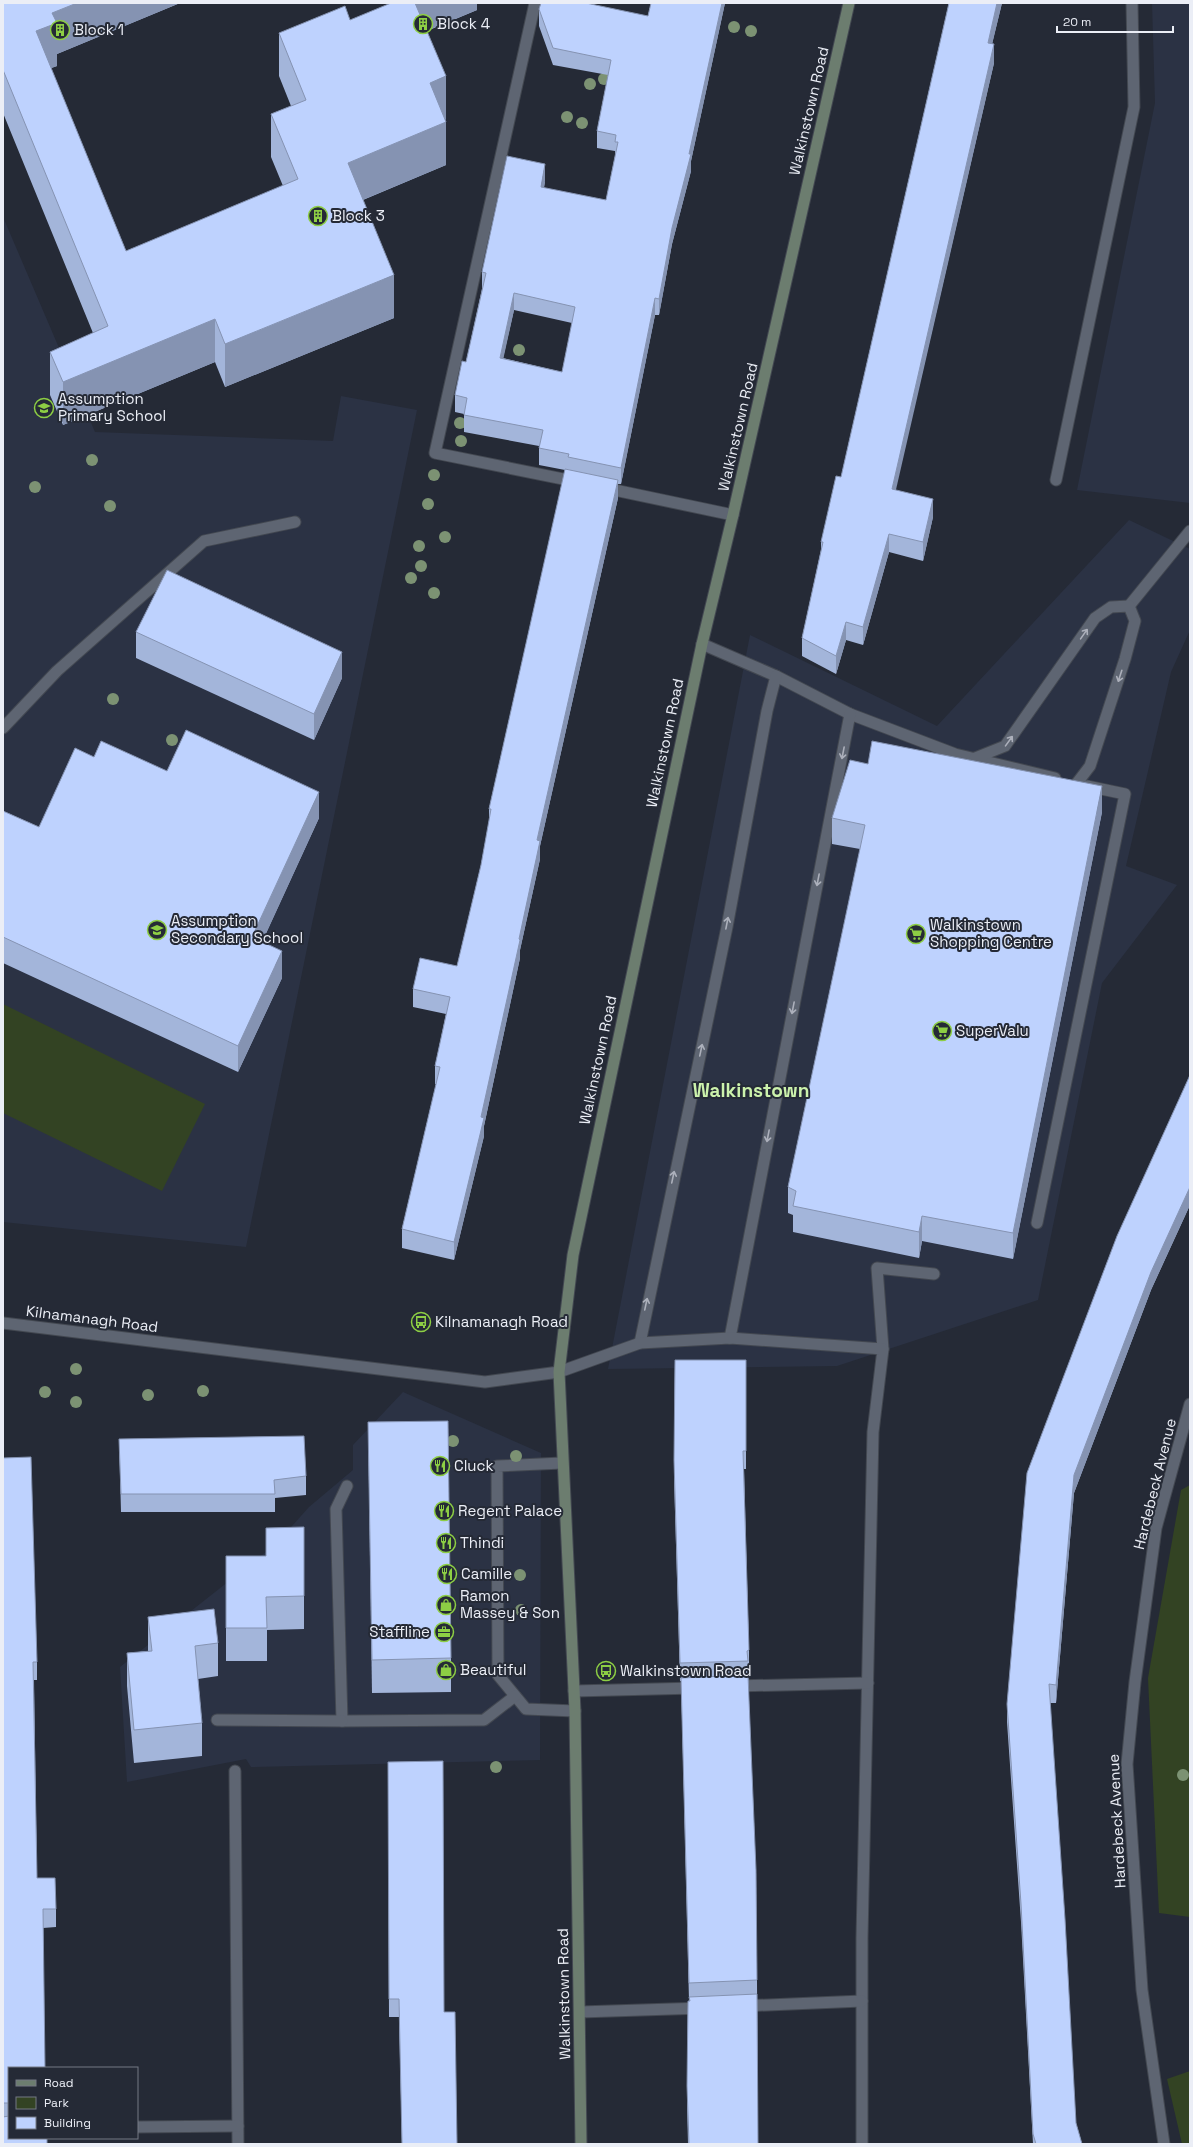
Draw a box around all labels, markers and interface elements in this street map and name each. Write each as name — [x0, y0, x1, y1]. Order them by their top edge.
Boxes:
scale bar — [1057, 8, 1173, 34]
building icon: Block 4 — [412, 13, 434, 35]
place label: Block 4 — [437, 14, 490, 33]
text: 20 m — [1063, 14, 1091, 30]
building icon: Block 1 — [49, 19, 71, 41]
place label: Block 1 — [74, 20, 124, 39]
street label: Walkinstown Road — [784, 45, 833, 177]
building icon: Block 3 — [307, 205, 329, 227]
place label: Block 3 — [332, 206, 385, 225]
street label: Walkinstown Road — [713, 361, 762, 493]
place label: Assumption Primary School — [58, 389, 166, 425]
school or university icon: Assumption Primary School — [33, 397, 55, 419]
one-way arrow — [1080, 629, 1088, 640]
one-way arrow — [1116, 669, 1123, 682]
street label: Walkinstown Road — [642, 677, 687, 809]
one-way arrow — [1005, 735, 1013, 746]
one-way arrow — [838, 746, 846, 759]
one-way arrow — [813, 873, 821, 886]
place label: Assumption Secondary School — [171, 911, 303, 947]
place label: Walkinstown Shopping Centre — [930, 915, 1052, 951]
one-way arrow — [724, 917, 732, 930]
school or university icon: Assumption Secondary School — [146, 919, 168, 941]
supermarket icon: Walkinstown Shopping Centre — [905, 923, 927, 945]
street label: Walkinstown Road — [575, 994, 620, 1126]
one-way arrow — [789, 1001, 797, 1014]
supermarket icon: SuperValu — [931, 1020, 953, 1042]
place label: SuperValu — [956, 1021, 1029, 1040]
one-way arrow — [697, 1044, 705, 1057]
district label: Walkinstown — [693, 1078, 809, 1103]
one-way arrow — [764, 1129, 772, 1142]
one-way arrow — [670, 1171, 678, 1184]
one-way arrow — [643, 1298, 651, 1311]
street label: Kilnamanagh Road — [25, 1301, 159, 1336]
bus stop icon: Kilnamanagh Road — [410, 1311, 432, 1333]
place label: Kilnamanagh Road — [435, 1312, 568, 1331]
street label: Hardebeck Avenue — [1129, 1416, 1180, 1551]
restaurant icon: Cluck — [429, 1455, 451, 1477]
place label: Cluck — [454, 1456, 494, 1475]
restaurant icon: Regent Palace — [433, 1500, 455, 1522]
place label: Regent Palace — [458, 1501, 562, 1520]
restaurant icon: Thindi — [435, 1532, 457, 1554]
place label: Thindi — [460, 1533, 504, 1552]
restaurant icon: Camille — [436, 1563, 458, 1585]
place label: Camille — [461, 1564, 512, 1583]
place label: Ramon Massey & Son — [460, 1586, 560, 1622]
shop icon: Ramon Massey & Son — [435, 1594, 457, 1616]
office icon: Staffline — [433, 1621, 455, 1643]
place label: Staffline — [369, 1622, 430, 1641]
shop icon: Beautiful — [435, 1659, 457, 1681]
place label: Beautiful — [460, 1660, 526, 1679]
bus stop icon: Walkinstown Road — [595, 1660, 617, 1682]
place label: Walkinstown Road — [620, 1661, 752, 1680]
street label: Hardebeck Avenue — [1103, 1753, 1130, 1889]
street label: Walkinstown Road — [553, 1928, 574, 2060]
legend — [8, 2067, 138, 2139]
text: Road — [44, 2075, 73, 2091]
text: Park — [44, 2095, 69, 2111]
text: Building — [44, 2115, 91, 2131]

